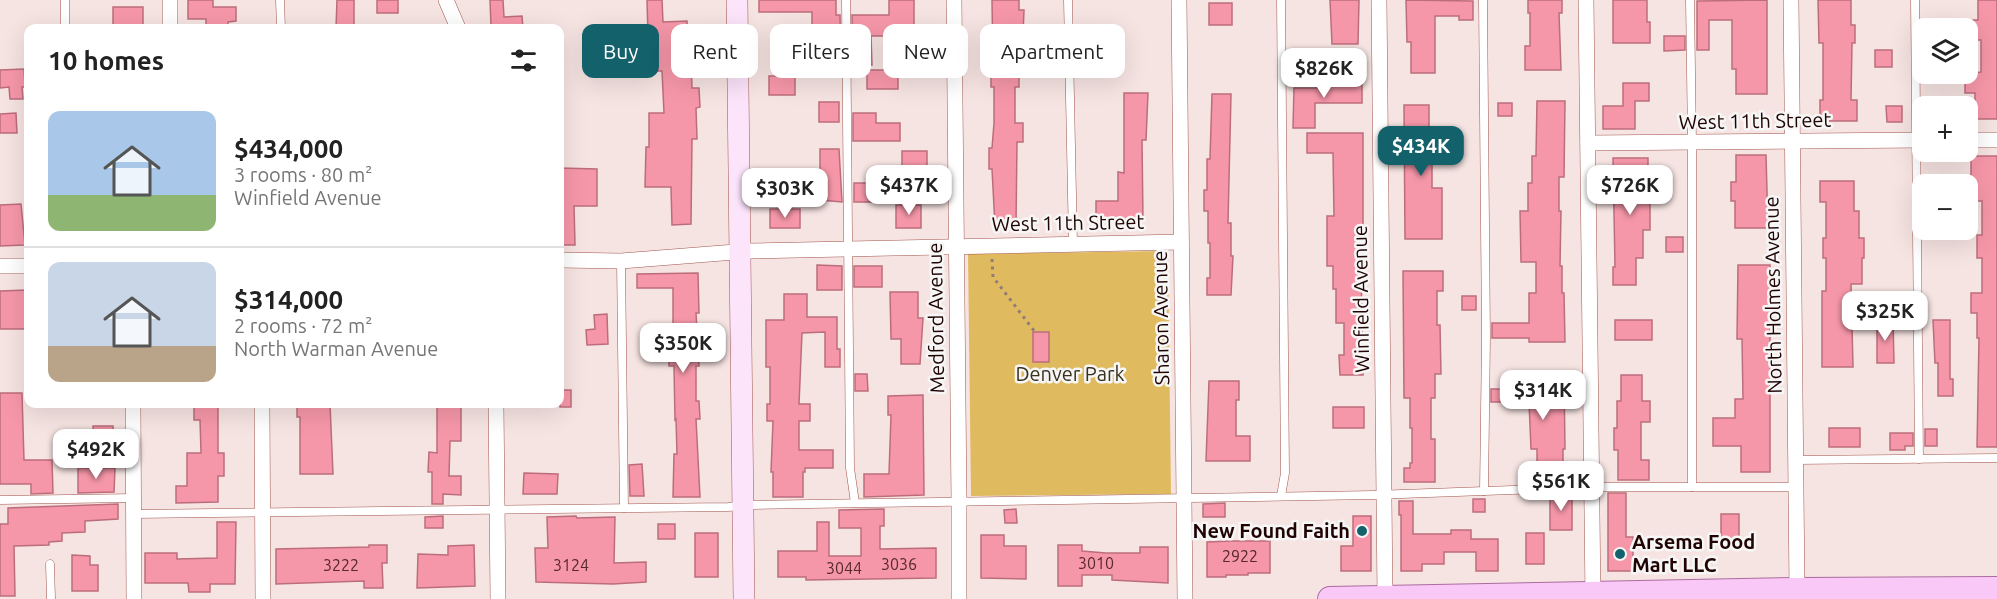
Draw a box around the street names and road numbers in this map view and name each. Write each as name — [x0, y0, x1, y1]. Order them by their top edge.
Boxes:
street label: West 11th Street — [1678, 108, 1832, 133]
street label: North Holmes Avenue — [1759, 196, 1786, 394]
street label: West 11th Street — [991, 210, 1145, 235]
street label: Winfield Avenue — [1348, 225, 1373, 373]
street label: Medford Avenue — [923, 242, 948, 394]
street label: Sharon Avenue — [1148, 250, 1173, 386]

